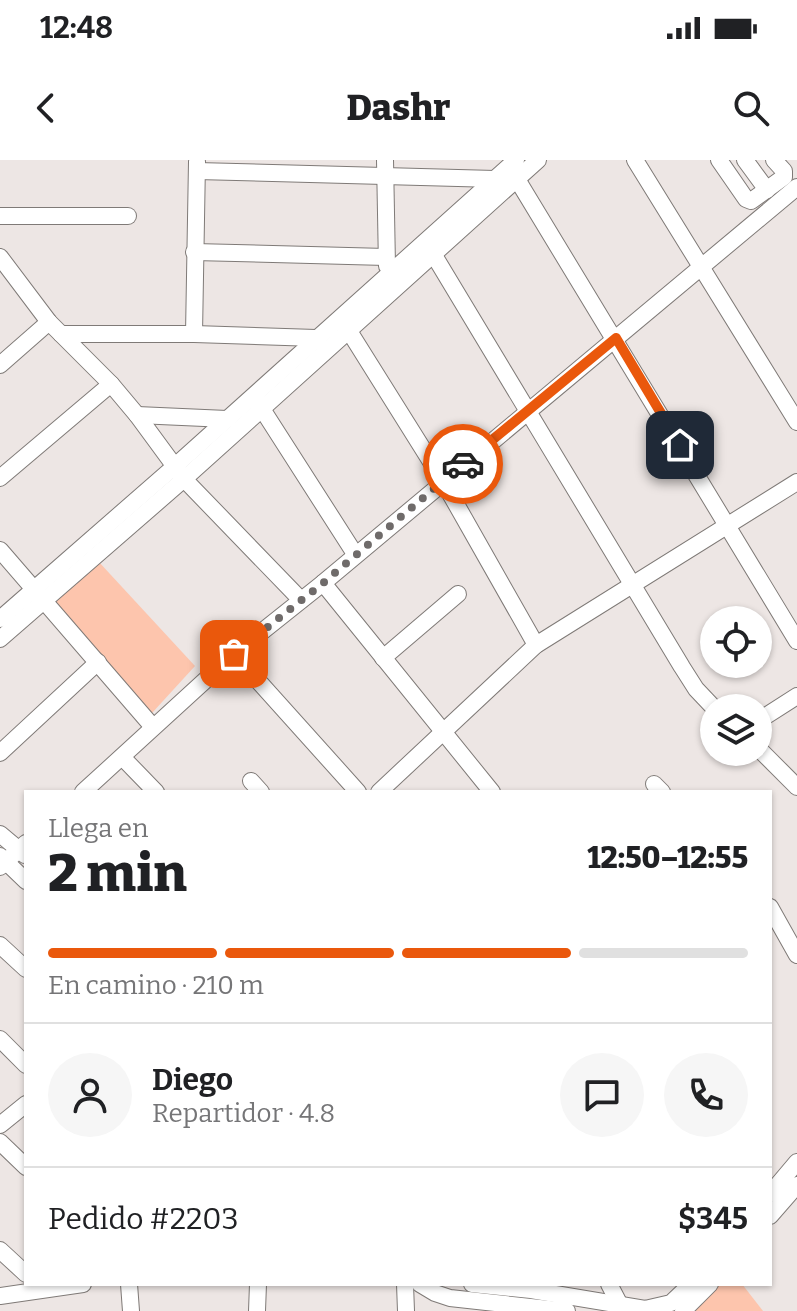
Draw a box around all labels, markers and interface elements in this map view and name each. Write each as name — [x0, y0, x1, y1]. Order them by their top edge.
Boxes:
text: 12:48 — [40, 10, 113, 46]
icon: back — [24, 86, 68, 130]
text: Dashr — [347, 86, 450, 130]
icon: search — [729, 86, 773, 130]
pin — [646, 411, 714, 479]
icon: home — [658, 423, 702, 467]
courier — [423, 424, 503, 504]
icon: car — [441, 442, 485, 486]
map controls — [700, 606, 772, 766]
button: locate — [700, 606, 772, 678]
pin — [200, 620, 268, 688]
icon: bag — [212, 632, 256, 676]
button: layers — [700, 694, 772, 766]
text: Llega en — [48, 813, 148, 844]
text: 12:50–12:55 — [587, 840, 748, 876]
text: 2 min — [48, 842, 187, 905]
text: En camino · 210 m — [48, 970, 264, 1001]
button: person — [48, 1053, 132, 1137]
button: chat — [560, 1053, 644, 1137]
button: phone — [664, 1053, 748, 1137]
text: Diego — [152, 1062, 233, 1098]
text: Repartidor · 4.8 — [152, 1098, 335, 1129]
text: Pedido #2203 — [48, 1201, 239, 1237]
text: $345 — [678, 1201, 748, 1237]

